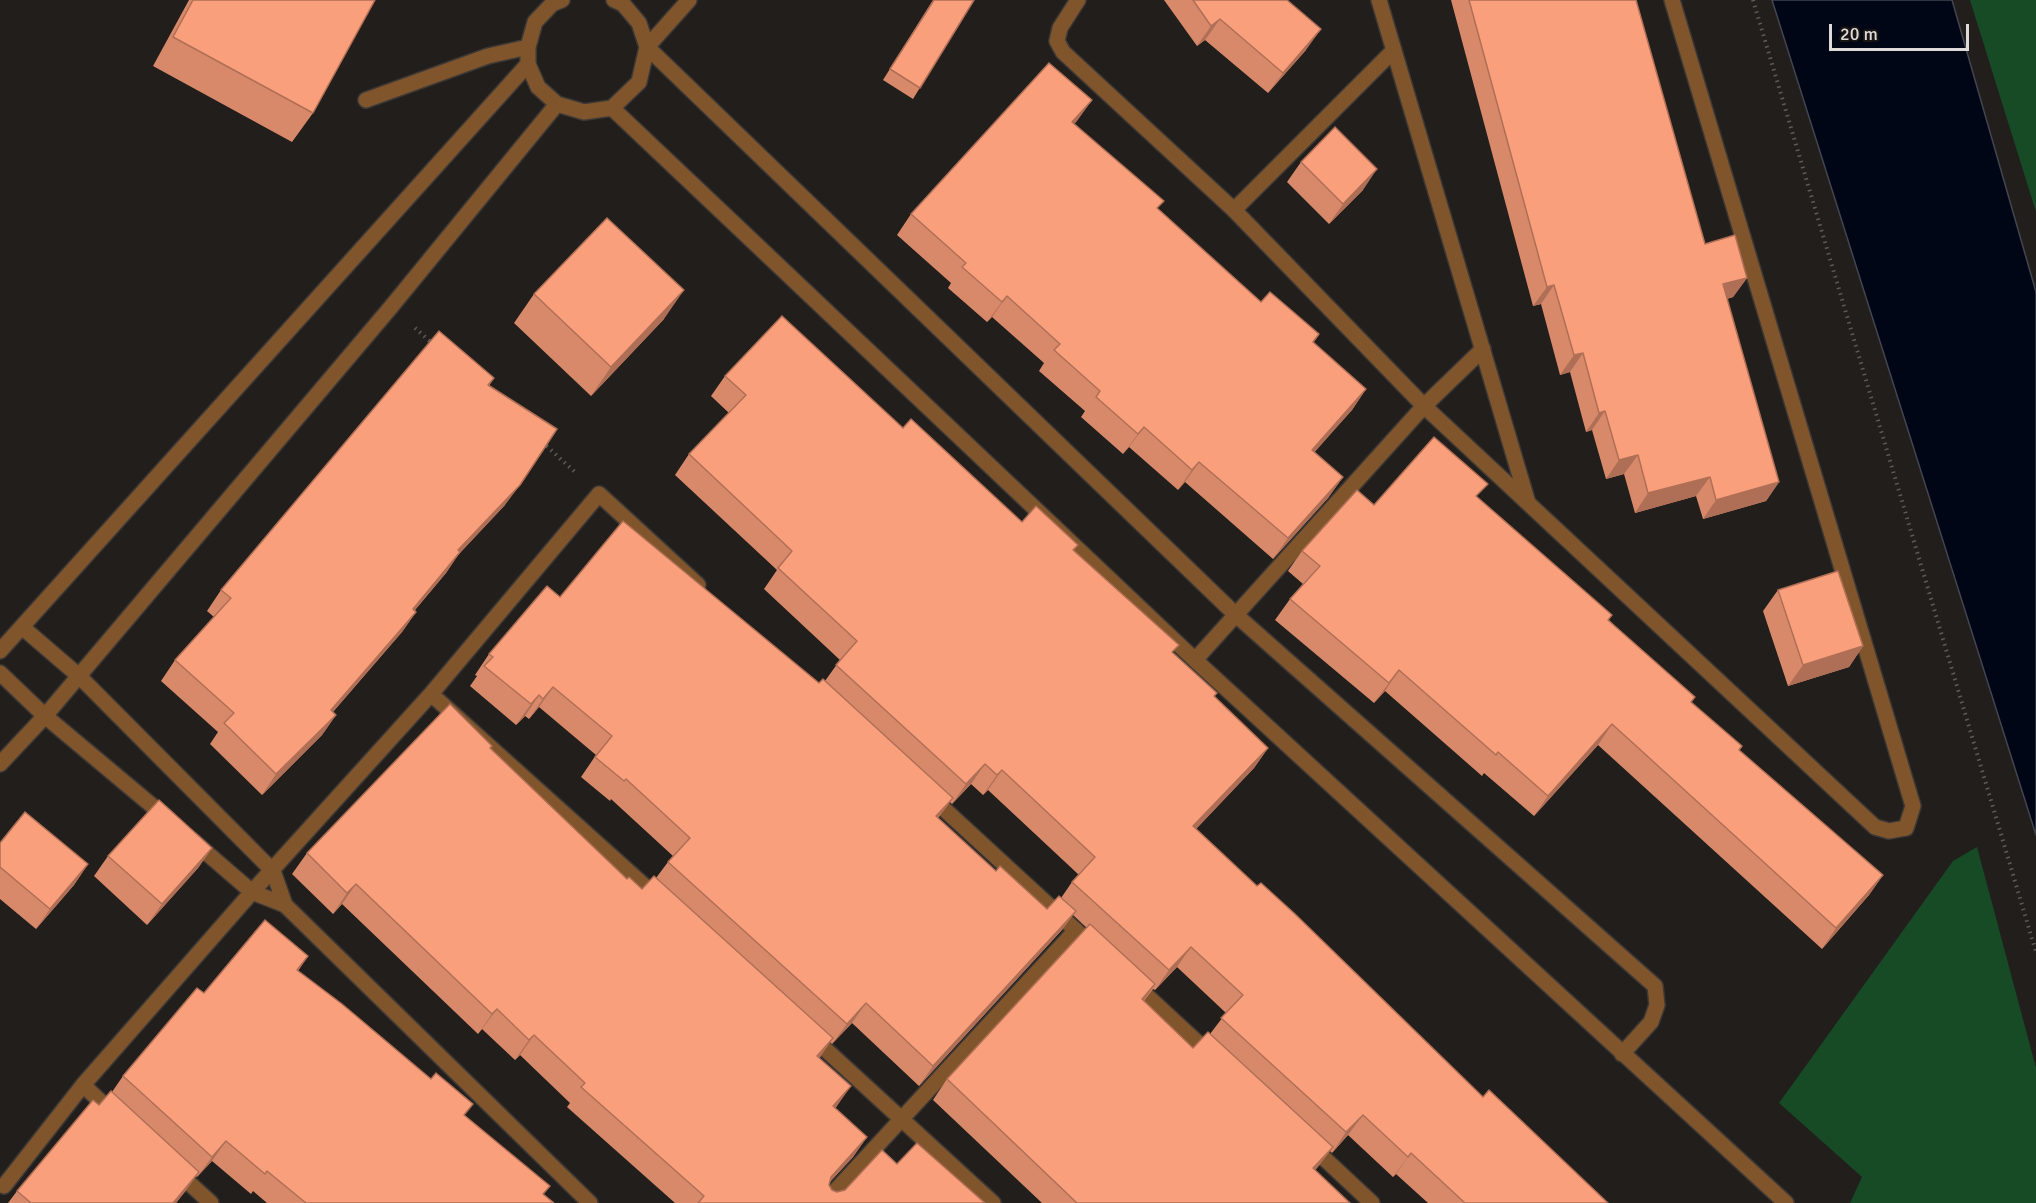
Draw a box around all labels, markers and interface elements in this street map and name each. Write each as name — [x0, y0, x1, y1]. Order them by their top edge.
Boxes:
scale bar — [1832, 12, 1972, 50]
text: 20 m — [1840, 23, 1878, 45]

